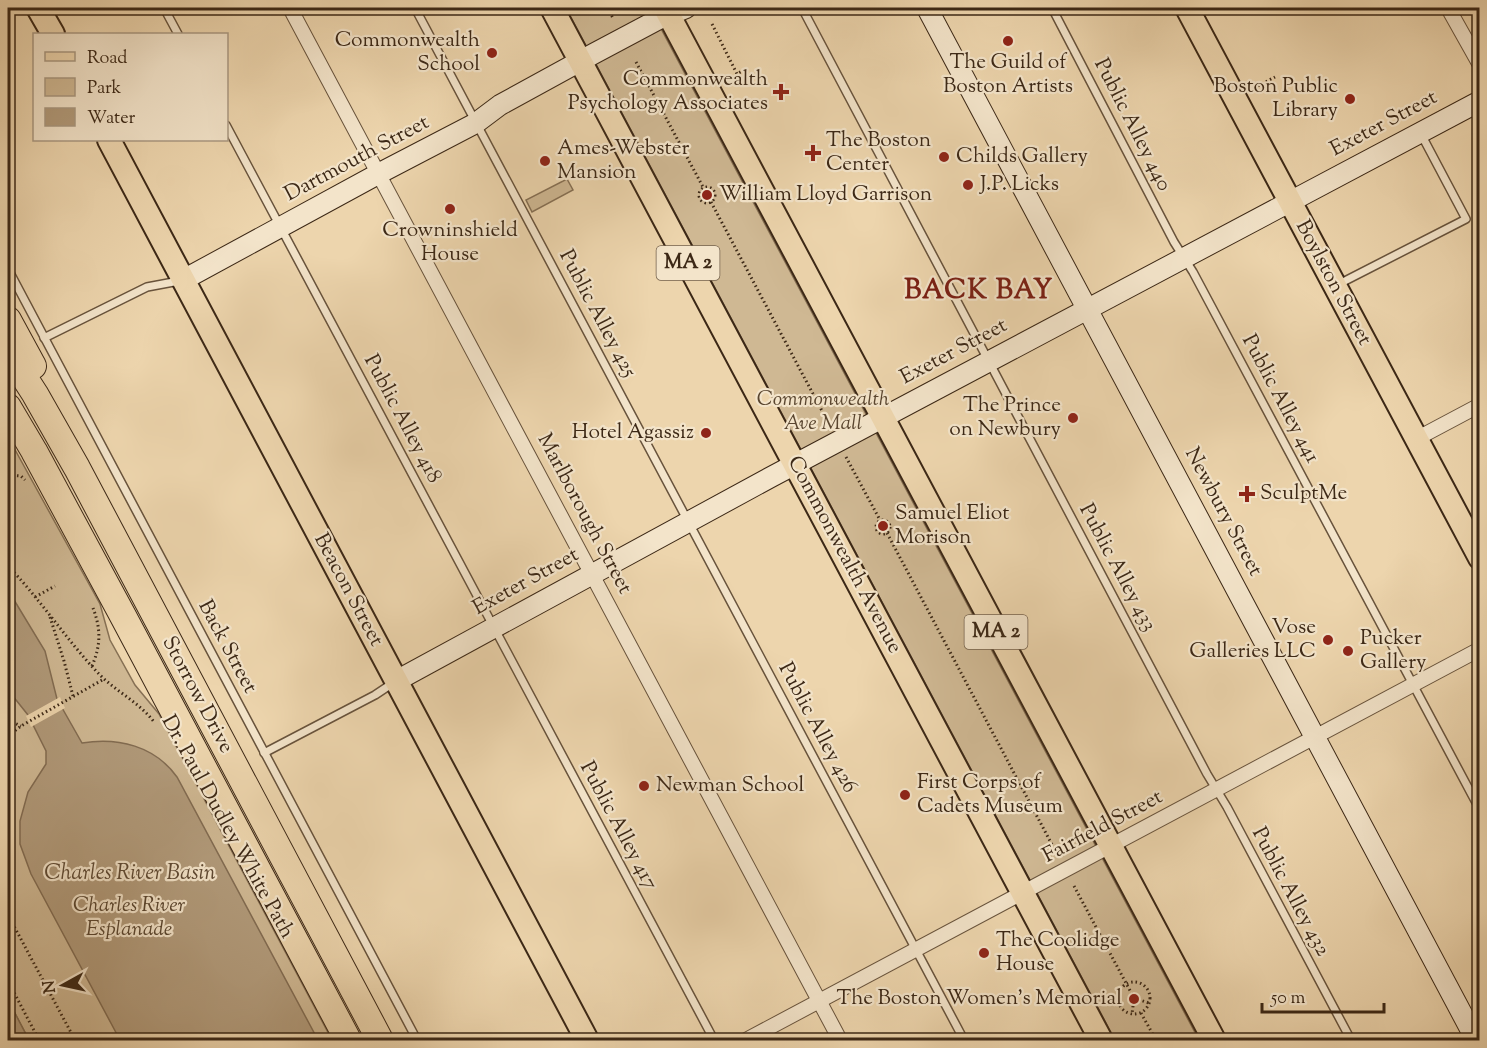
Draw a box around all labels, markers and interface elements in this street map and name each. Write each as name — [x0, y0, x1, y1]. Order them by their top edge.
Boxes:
place label: Commonwealth School — [335, 26, 480, 80]
legend — [33, 33, 228, 141]
marker: The Guild of Boston Artists — [1001, 34, 1015, 48]
text: Road — [87, 46, 127, 72]
marker: Commonwealth School — [485, 46, 499, 60]
place label: The Guild of Boston Artists — [943, 48, 1073, 102]
street label: Public Alley 440 — [1086, 53, 1178, 197]
place label: Commonwealth Psychology Associates — [568, 65, 768, 119]
place label: Boston Public Library — [1213, 72, 1339, 126]
text: Park — [87, 76, 122, 102]
marker: Commonwealth Psychology Associates — [772, 83, 790, 101]
street label: Exeter Street — [1325, 83, 1443, 165]
marker: Boston Public Library — [1343, 92, 1357, 106]
text: Water — [87, 106, 136, 132]
street label: Dartmouth Street — [279, 108, 435, 210]
place label: The Boston Center — [826, 126, 931, 180]
place label: Ames-Webster Mansion — [557, 134, 689, 188]
place label: Childs Gallery — [956, 142, 1089, 172]
marker: The Boston Center — [804, 144, 822, 162]
marker: Childs Gallery — [937, 150, 951, 164]
marker: Ames-Webster Mansion — [538, 154, 552, 168]
place label: J.P. Licks — [979, 170, 1059, 200]
marker: J.P. Licks — [961, 178, 975, 192]
place label: William Lloyd Garrison — [719, 180, 932, 210]
marker: William Lloyd Garrison — [700, 188, 714, 202]
marker: Crowninshield House — [443, 202, 457, 216]
street label: Boylston Street — [1287, 215, 1379, 351]
place label: Crowninshield House — [382, 216, 518, 270]
street label: Public Alley 425 — [551, 245, 643, 383]
road number: MA 2 — [656, 246, 720, 280]
district label: BACK BAY — [904, 272, 1054, 311]
street label: Exeter Street — [895, 311, 1013, 393]
street label: Public Alley 441 — [1233, 329, 1327, 469]
street label: Public Alley 418 — [355, 349, 449, 489]
park label: Commonwealth Ave Mall — [757, 385, 889, 439]
place label: The Prince on Newbury — [949, 391, 1062, 445]
marker: The Prince on Newbury — [1066, 411, 1080, 425]
place label: Hotel Agassiz — [572, 418, 694, 448]
marker: Hotel Agassiz — [699, 426, 713, 440]
street label: Marlborough Street — [529, 428, 639, 600]
street label: Newbury Street — [1176, 442, 1270, 582]
street label: Commonwealth Avenue — [779, 451, 909, 659]
place label: SculptMe — [1260, 479, 1347, 509]
marker: SculptMe — [1238, 485, 1256, 503]
place label: Samuel Eliot Morison — [895, 499, 1009, 553]
street label: Public Alley 433 — [1071, 499, 1163, 637]
marker: Samuel Eliot Morison — [876, 519, 890, 533]
street label: Beacon Street — [306, 528, 390, 652]
street label: Exeter Street — [467, 540, 585, 624]
street label: Back Street — [190, 595, 264, 699]
place label: Vose Galleries LLC — [1189, 613, 1316, 667]
road number: MA 2 — [964, 615, 1028, 649]
place label: Pucker Gallery — [1360, 624, 1427, 678]
street label: Storrow Drive — [154, 631, 240, 759]
marker: Vose Galleries LLC — [1321, 633, 1335, 647]
marker: Pucker Gallery — [1341, 644, 1355, 658]
street label: Public Alley 426 — [770, 657, 864, 799]
street label: Dr. Paul Dudley White Path — [153, 710, 301, 944]
street label: Public Alley 417 — [571, 756, 665, 896]
place label: First Corps of Cadets Museum — [917, 768, 1063, 822]
place label: Newman School — [656, 771, 804, 801]
marker: Newman School — [637, 779, 651, 793]
street label: Fairfield Street — [1038, 783, 1168, 871]
marker: First Corps of Cadets Museum — [898, 788, 912, 802]
street label: Public Alley 432 — [1243, 822, 1337, 962]
water label: Charles River Basin — [44, 858, 216, 890]
park label: Charles River Esplanade — [73, 891, 186, 945]
place label: The Coolidge House — [996, 926, 1120, 980]
marker: The Coolidge House — [977, 946, 991, 960]
north arrow — [33, 955, 93, 1015]
scale bar — [1262, 976, 1384, 1014]
text: N — [38, 979, 63, 995]
place label: The Boston Women's Memorial — [836, 984, 1122, 1014]
text: 50 m — [1270, 986, 1306, 1012]
marker: The Boston Women's Memorial — [1127, 992, 1141, 1006]

